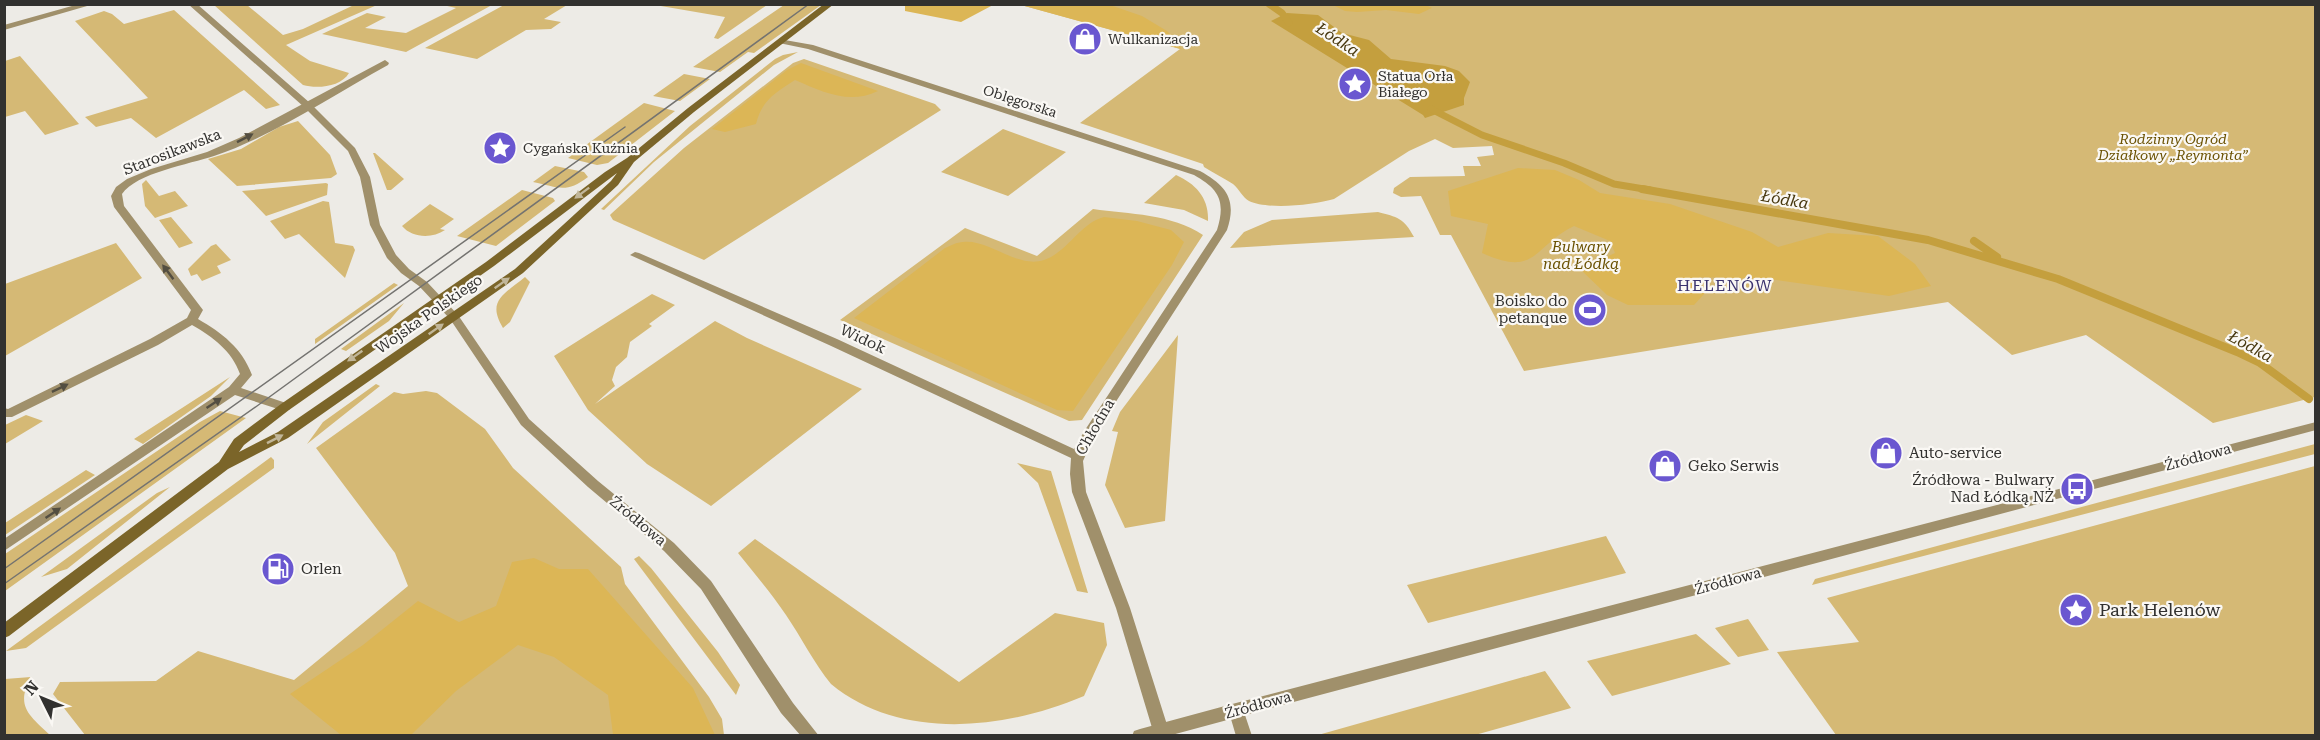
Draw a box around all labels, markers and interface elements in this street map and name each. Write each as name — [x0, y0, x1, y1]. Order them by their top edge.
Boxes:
water label: Łódka — [1312, 18, 1363, 61]
shop icon: Wulkanizacja — [1067, 21, 1103, 57]
place label: Wulkanizacja — [1108, 31, 1198, 47]
place icon: Statua Orła Białego — [1337, 66, 1373, 102]
place label: Statua Orła Białego — [1378, 68, 1454, 100]
street label: Oblęgorska — [981, 82, 1059, 121]
street label: Starosikawska — [120, 125, 224, 179]
place icon: Cygańska Kuźnia — [482, 130, 518, 166]
park label: Rodzinny Ogród Działkowy „Reymonta” — [2097, 131, 2249, 163]
one-way arrow — [237, 133, 254, 143]
place label: Cygańska Kuźnia — [523, 140, 638, 156]
water label: Łódka — [1759, 186, 1810, 213]
one-way arrow — [575, 187, 590, 199]
park label: Bulwary nad Łódką — [1543, 238, 1619, 273]
one-way arrow — [162, 264, 174, 279]
street label: Wojska Polskiego — [372, 270, 486, 358]
district label: HELENÓW — [1677, 276, 1773, 295]
one-way arrow — [493, 277, 509, 289]
place label: Boisko do petanque — [1495, 292, 1567, 327]
sports icon: Boisko do petanque — [1572, 292, 1608, 328]
street label: Widok — [837, 321, 889, 358]
one-way arrow — [427, 323, 443, 335]
water label: Łódka — [2224, 326, 2276, 366]
one-way arrow — [347, 350, 363, 361]
one-way arrow — [52, 383, 69, 392]
street label: Chłodna — [1072, 396, 1118, 458]
one-way arrow — [206, 398, 222, 409]
one-way arrow — [266, 435, 284, 445]
shop icon: Auto-service — [1868, 435, 1904, 471]
street label: Źródłowa — [2163, 439, 2233, 475]
place label: Auto-service — [1909, 444, 2002, 462]
shop icon: Geko Serwis — [1647, 448, 1683, 484]
place label: Geko Serwis — [1688, 457, 1779, 475]
place label: Źródłowa - Bulwary Nad Łódką NŻ — [1912, 471, 2054, 506]
bus stop icon: Źródłowa - Bulwary Nad Łódką NŻ — [2059, 471, 2095, 507]
street label: Źródłowa — [606, 492, 670, 550]
one-way arrow — [45, 508, 61, 519]
fuel station icon: Orlen — [260, 551, 296, 587]
place label: Orlen — [301, 560, 342, 578]
street label: Źródłowa — [1693, 563, 1763, 599]
place icon: Park Helenów — [2058, 592, 2094, 628]
place label: Park Helenów — [2099, 599, 2220, 620]
north arrow — [12, 668, 72, 728]
text: N — [20, 677, 43, 699]
street label: Źródłowa — [1223, 687, 1293, 723]

